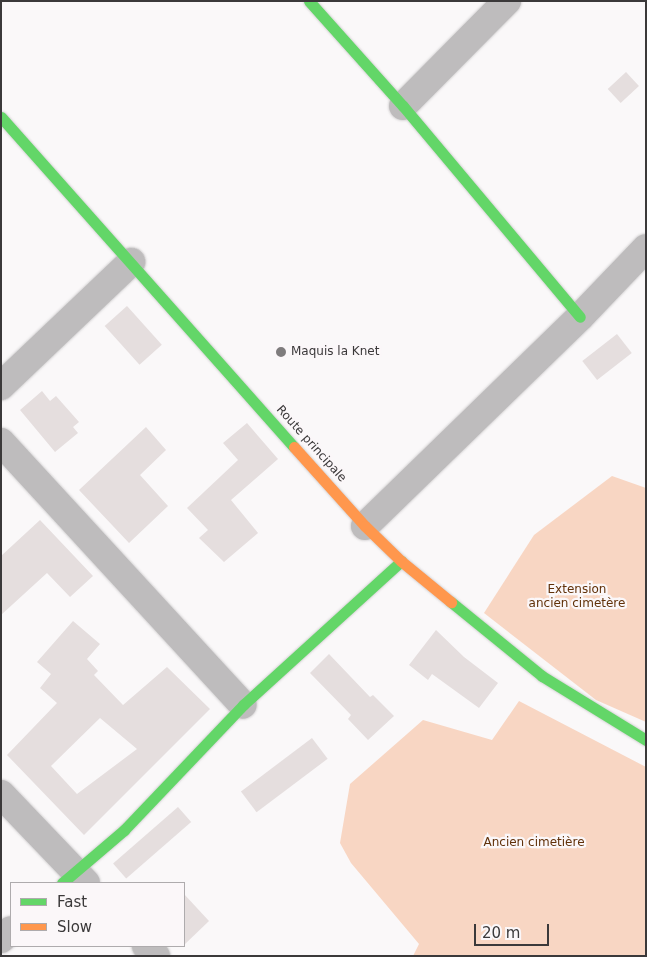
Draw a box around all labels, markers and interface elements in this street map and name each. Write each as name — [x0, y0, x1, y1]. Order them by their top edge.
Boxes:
place label: Maquis la Knet — [291, 345, 379, 359]
marker: Maquis la Knet — [275, 346, 287, 358]
street label: Route principale — [273, 403, 349, 485]
park label: Extension ancien cimetère — [529, 583, 625, 611]
park label: Ancien cimetière — [483, 836, 585, 850]
legend — [10, 882, 185, 947]
text: Fast — [57, 893, 87, 911]
scale bar — [477, 914, 552, 946]
text: Slow — [57, 918, 92, 936]
text: 20 m — [482, 924, 520, 942]

